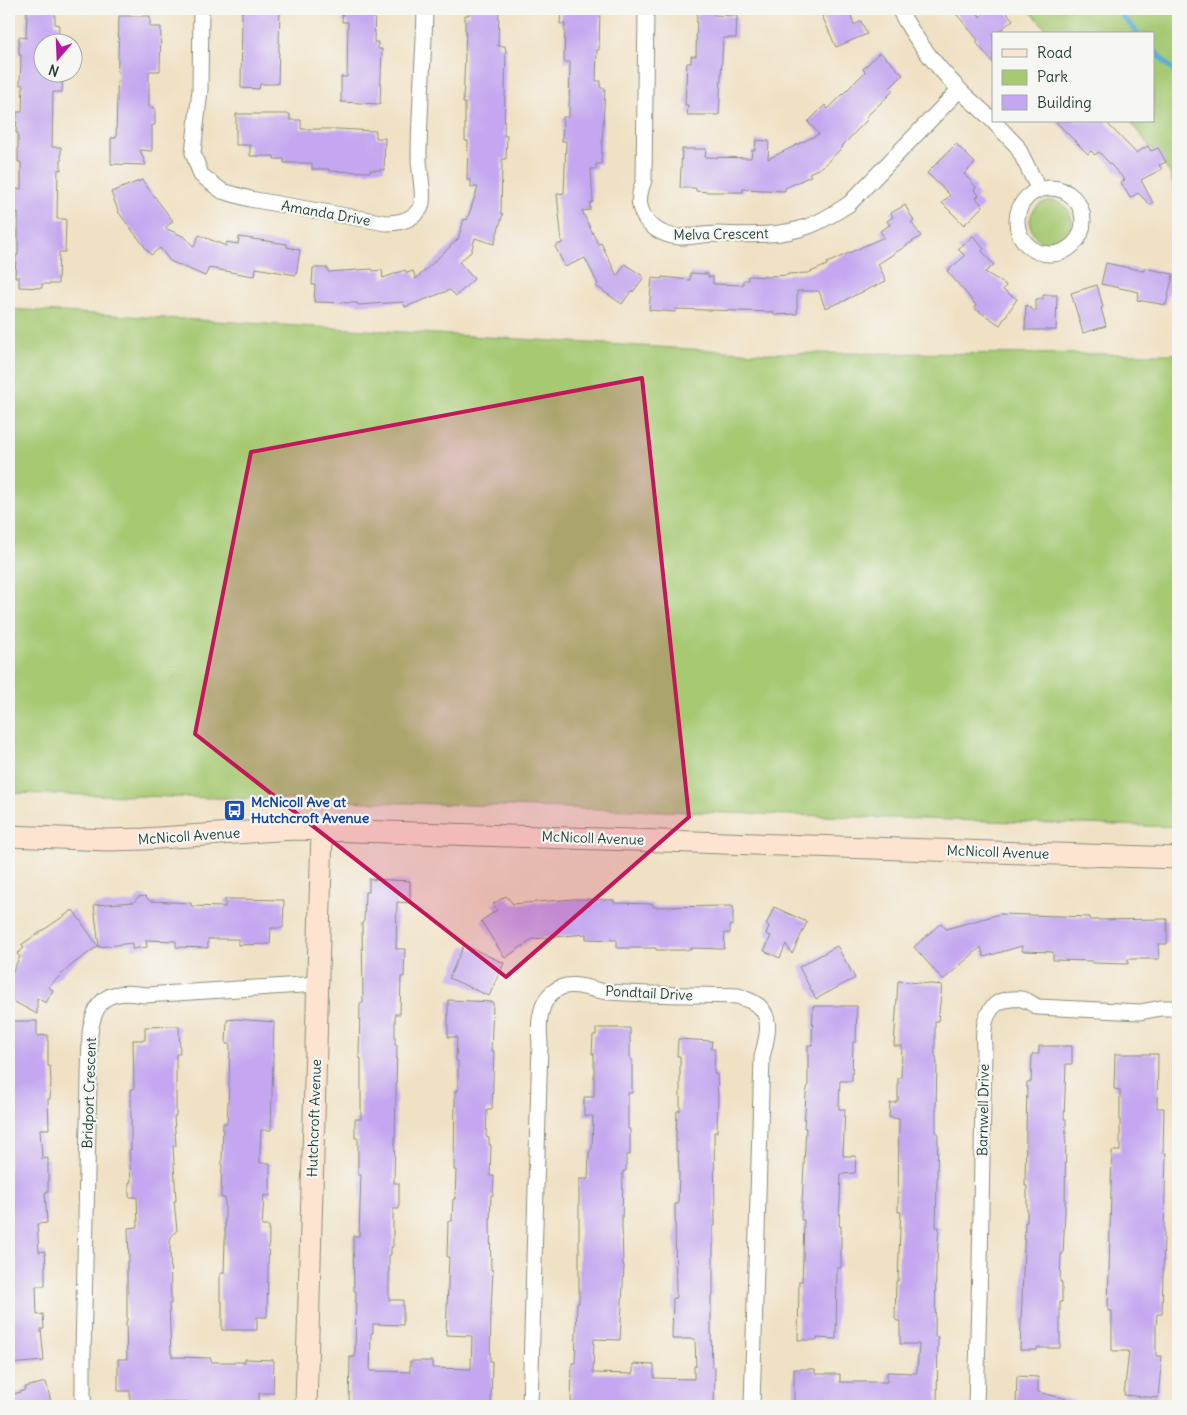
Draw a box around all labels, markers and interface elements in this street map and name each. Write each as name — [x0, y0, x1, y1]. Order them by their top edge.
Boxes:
north arrow — [32, 32, 82, 82]
legend — [992, 32, 1154, 122]
text: Road — [1037, 43, 1072, 62]
text: N — [46, 60, 61, 80]
text: Park — [1037, 67, 1068, 86]
text: Building — [1037, 93, 1092, 112]
street label: Amanda Drive — [280, 196, 372, 230]
street label: Melva Crescent — [673, 224, 769, 244]
place label: McNicoll Ave at Hutchcroft Avenue — [251, 793, 370, 827]
bus stop icon: McNicoll Ave at Hutchcroft Avenue — [223, 798, 247, 822]
street label: McNicoll Avenue — [137, 823, 241, 849]
street label: McNicoll Avenue — [541, 827, 645, 849]
street label: McNicoll Avenue — [946, 841, 1050, 863]
street label: Pondtail Drive — [605, 982, 693, 1004]
street label: Bridport Crescent — [78, 1037, 100, 1149]
street label: Hutchcroft Avenue — [303, 1059, 325, 1177]
street label: Barnwell Drive — [973, 1064, 993, 1156]

